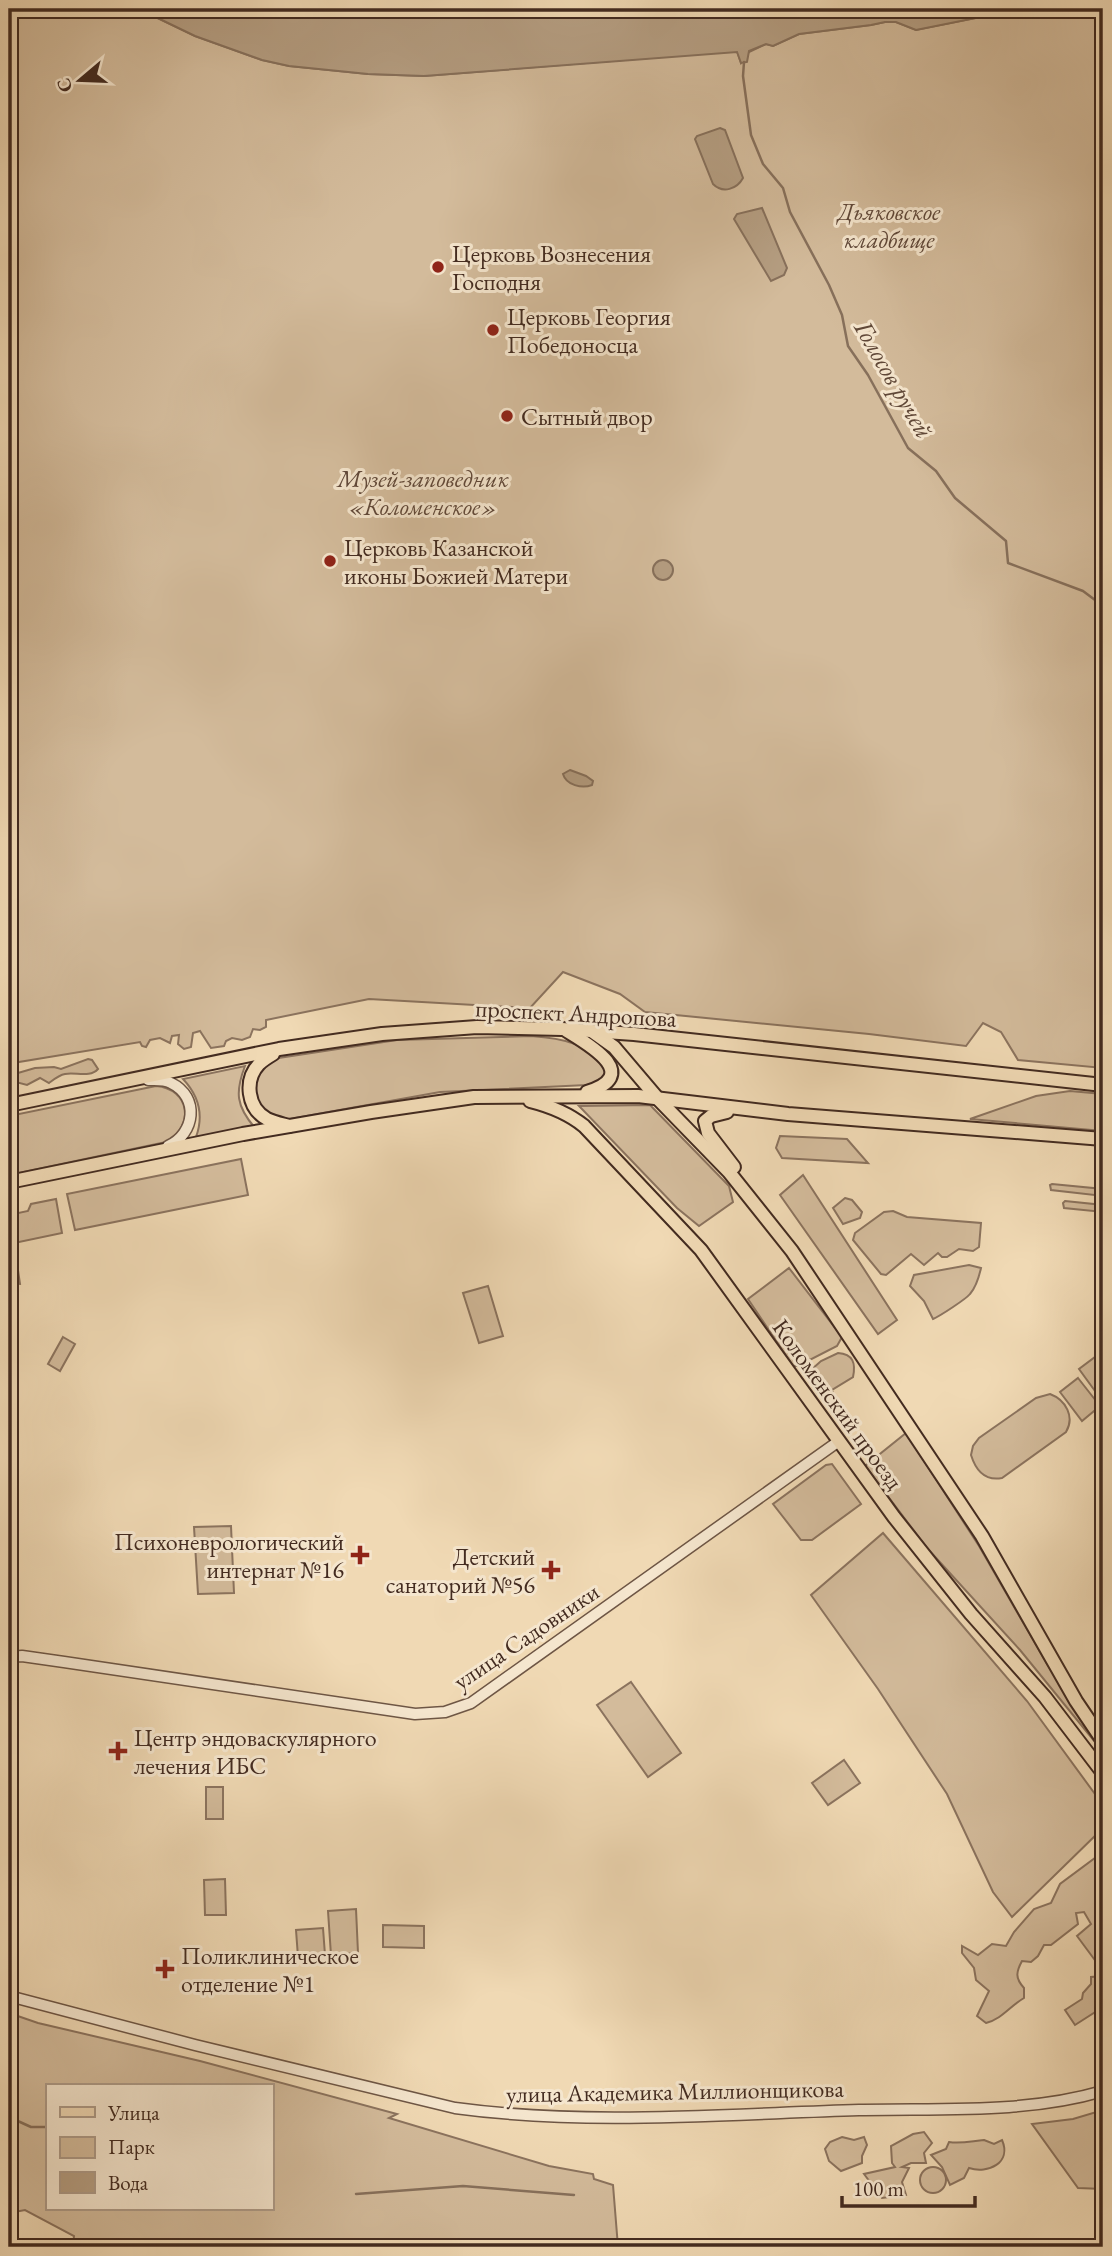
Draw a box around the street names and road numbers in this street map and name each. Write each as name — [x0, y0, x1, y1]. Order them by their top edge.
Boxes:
street label: проспект Андропова — [475, 992, 678, 1034]
street label: Коломенский проезд — [766, 1313, 910, 1495]
street label: улица Садовники — [447, 1576, 605, 1696]
street label: улица Академика Миллионщикова — [506, 2073, 845, 2109]

